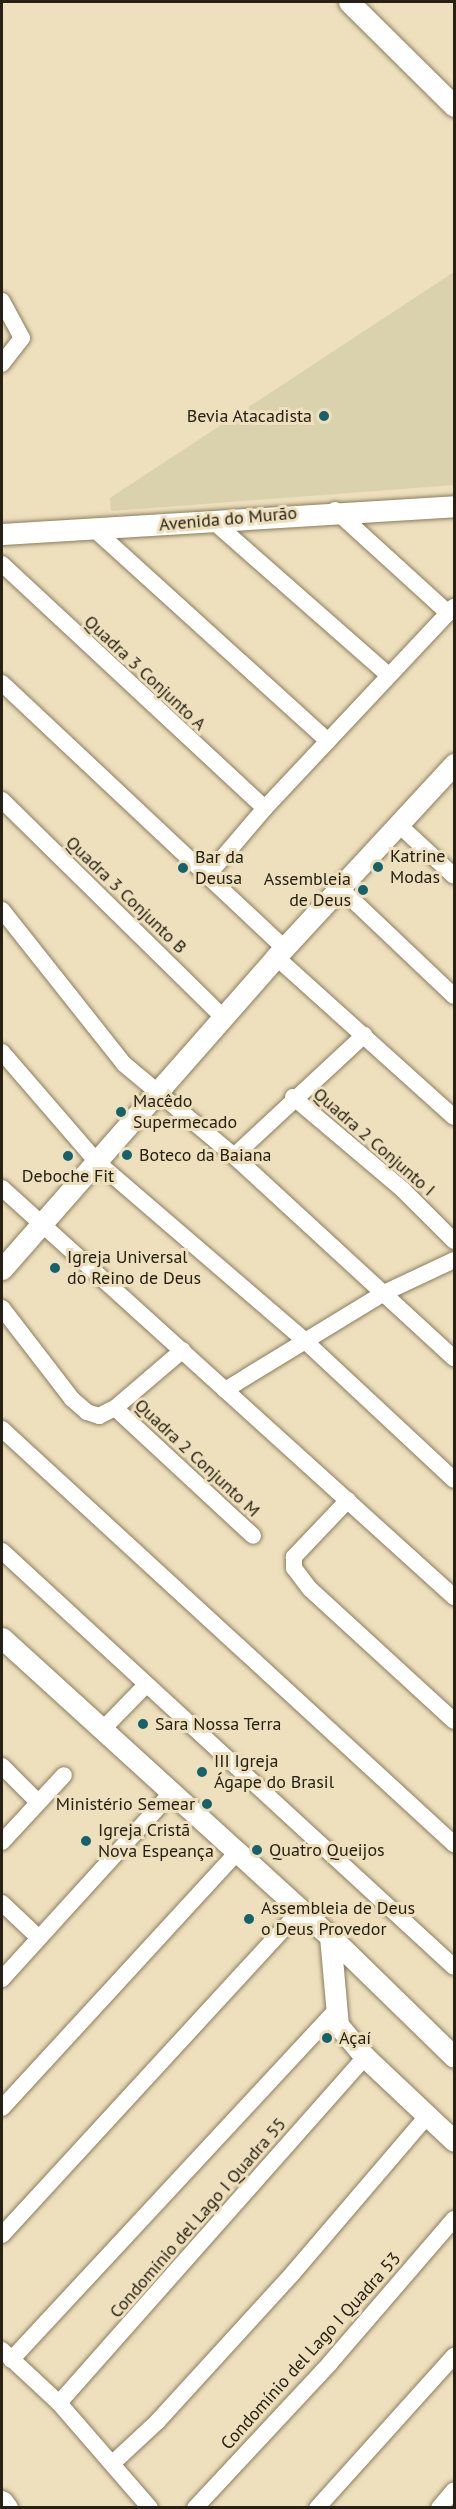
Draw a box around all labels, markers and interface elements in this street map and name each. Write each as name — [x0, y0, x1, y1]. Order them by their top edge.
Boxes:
place label: Bevia Atacadista — [186, 405, 312, 427]
marker: Bevia Atacadista — [317, 409, 331, 423]
street label: Avenida do Murão — [158, 502, 298, 536]
street label: Quadra 3 Conjunto A — [79, 611, 211, 735]
street label: Quadra 3 Conjunto B — [61, 832, 191, 958]
place label: Katrine Modas — [390, 846, 445, 888]
place label: Bar da Deusa — [195, 847, 244, 890]
marker: Katrine Modas — [371, 860, 385, 874]
marker: Bar da Deusa — [176, 861, 190, 875]
place label: Assembleia de Deus — [264, 869, 351, 912]
marker: Assembleia de Deus — [356, 883, 370, 897]
street label: Quadra 2 Conjunto I — [309, 1083, 439, 1201]
place label: Macêdo Supermecado — [133, 1091, 237, 1134]
marker: Macêdo Supermecado — [114, 1105, 128, 1119]
place label: Boteco da Baiana — [139, 1144, 272, 1166]
marker: Boteco da Baiana — [120, 1148, 134, 1162]
marker: Deboche Fit — [61, 1149, 75, 1163]
place label: Deboche Fit — [22, 1165, 114, 1187]
place label: Igreja Universal do Reino de Deus — [67, 1247, 201, 1290]
marker: Igreja Universal do Reino de Deus — [48, 1261, 62, 1275]
street label: Quadra 2 Conjunto M — [130, 1394, 264, 1522]
place label: Sara Nossa Terra — [155, 1713, 282, 1735]
marker: Sara Nossa Terra — [136, 1717, 150, 1731]
place label: III Igreja Ágape do Brasil — [214, 1751, 334, 1794]
marker: III Igreja Ágape do Brasil — [195, 1765, 209, 1779]
place label: Ministério Semear — [56, 1793, 195, 1815]
marker: Ministério Semear — [200, 1797, 214, 1811]
place label: Igreja Cristã Nova Espeança — [98, 1820, 214, 1862]
marker: Igreja Cristã Nova Espeança — [79, 1834, 93, 1848]
place label: Quatro Queijos — [269, 1839, 385, 1861]
marker: Quatro Queijos — [250, 1843, 264, 1857]
place label: Assembleia de Deus o Deus Provedor — [261, 1898, 415, 1940]
marker: Assembleia de Deus o Deus Provedor — [242, 1912, 256, 1926]
place label: Açaí — [339, 2027, 371, 2049]
marker: Açaí — [320, 2031, 334, 2045]
street label: Condomínio del Lago I Quadra 55 — [105, 2114, 291, 2322]
street label: Condomínio del Lago I Quadra 53 — [217, 2248, 405, 2454]

